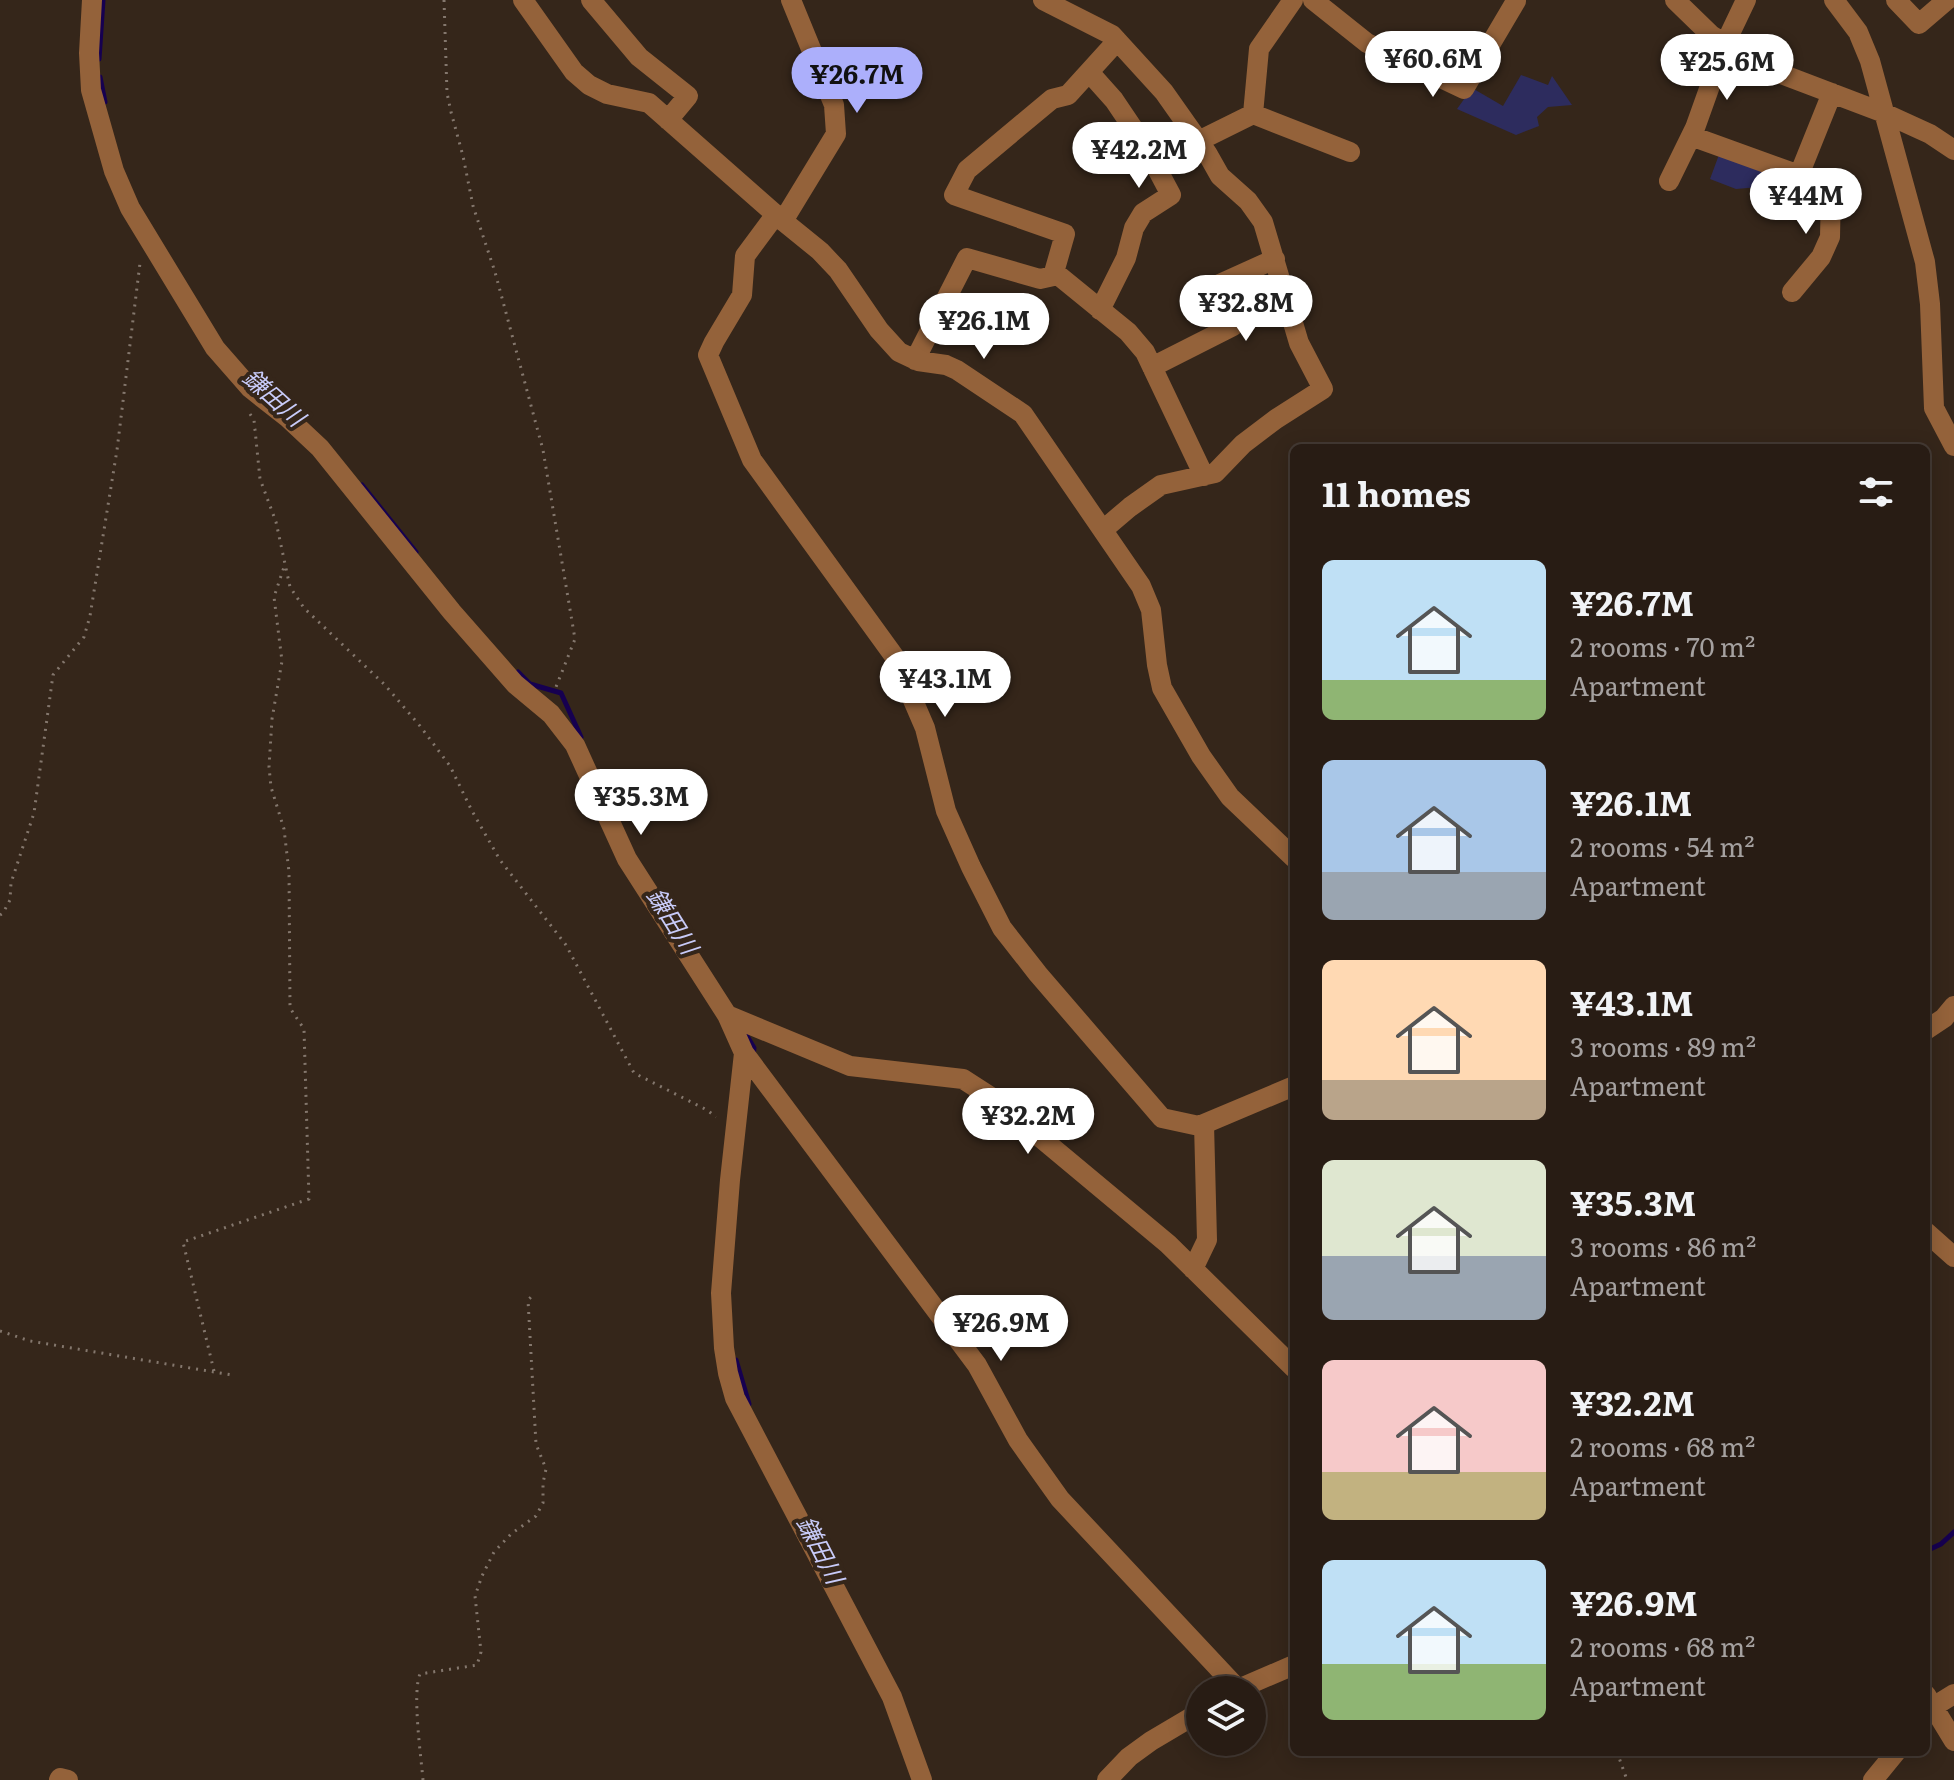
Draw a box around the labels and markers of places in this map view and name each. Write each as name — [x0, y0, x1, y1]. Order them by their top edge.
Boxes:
pin: ¥60.6M — [1368, 31, 1498, 99]
pin: ¥25.6M — [1662, 34, 1792, 102]
pin: ¥26.7M — [792, 47, 922, 115]
pin: ¥42.2M — [1074, 122, 1204, 190]
pin: ¥44M — [1759, 168, 1853, 236]
pin: ¥32.8M — [1181, 275, 1311, 343]
pin: ¥26.1M — [919, 293, 1049, 361]
pin: ¥43.1M — [880, 651, 1010, 719]
pin: ¥35.3M — [576, 769, 706, 837]
pin: ¥32.2M — [963, 1088, 1093, 1156]
pin: ¥26.9M — [936, 1295, 1066, 1363]

